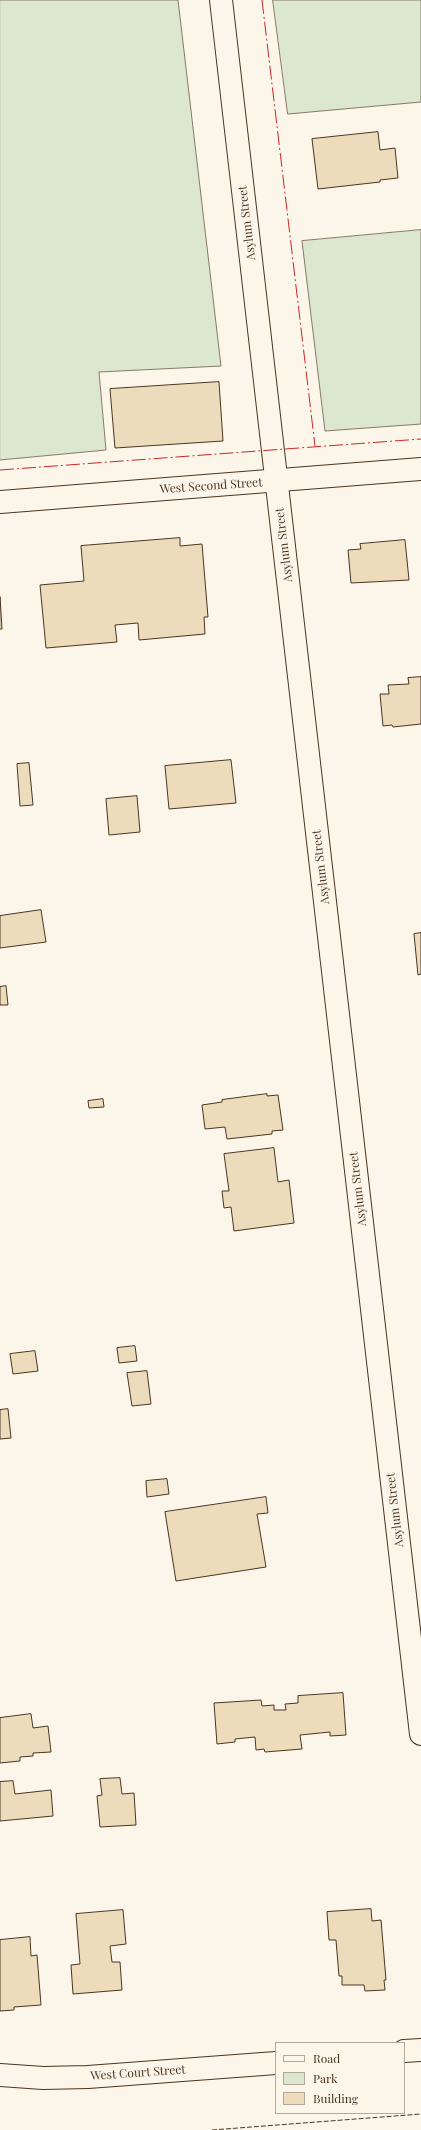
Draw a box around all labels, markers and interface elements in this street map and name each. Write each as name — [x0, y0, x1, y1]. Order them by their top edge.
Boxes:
street label: Asylum Street — [235, 185, 259, 261]
street label: West Second Street — [159, 475, 263, 497]
street label: Asylum Street — [272, 507, 296, 583]
street label: Asylum Street — [309, 829, 333, 905]
street label: Asylum Street — [346, 1151, 370, 1227]
street label: Asylum Street — [383, 1472, 407, 1548]
legend — [275, 2042, 405, 2114]
text: Road — [313, 2050, 340, 2066]
street label: West Court Street — [90, 2062, 186, 2084]
text: Park — [313, 2070, 338, 2086]
text: Building — [313, 2090, 358, 2106]

